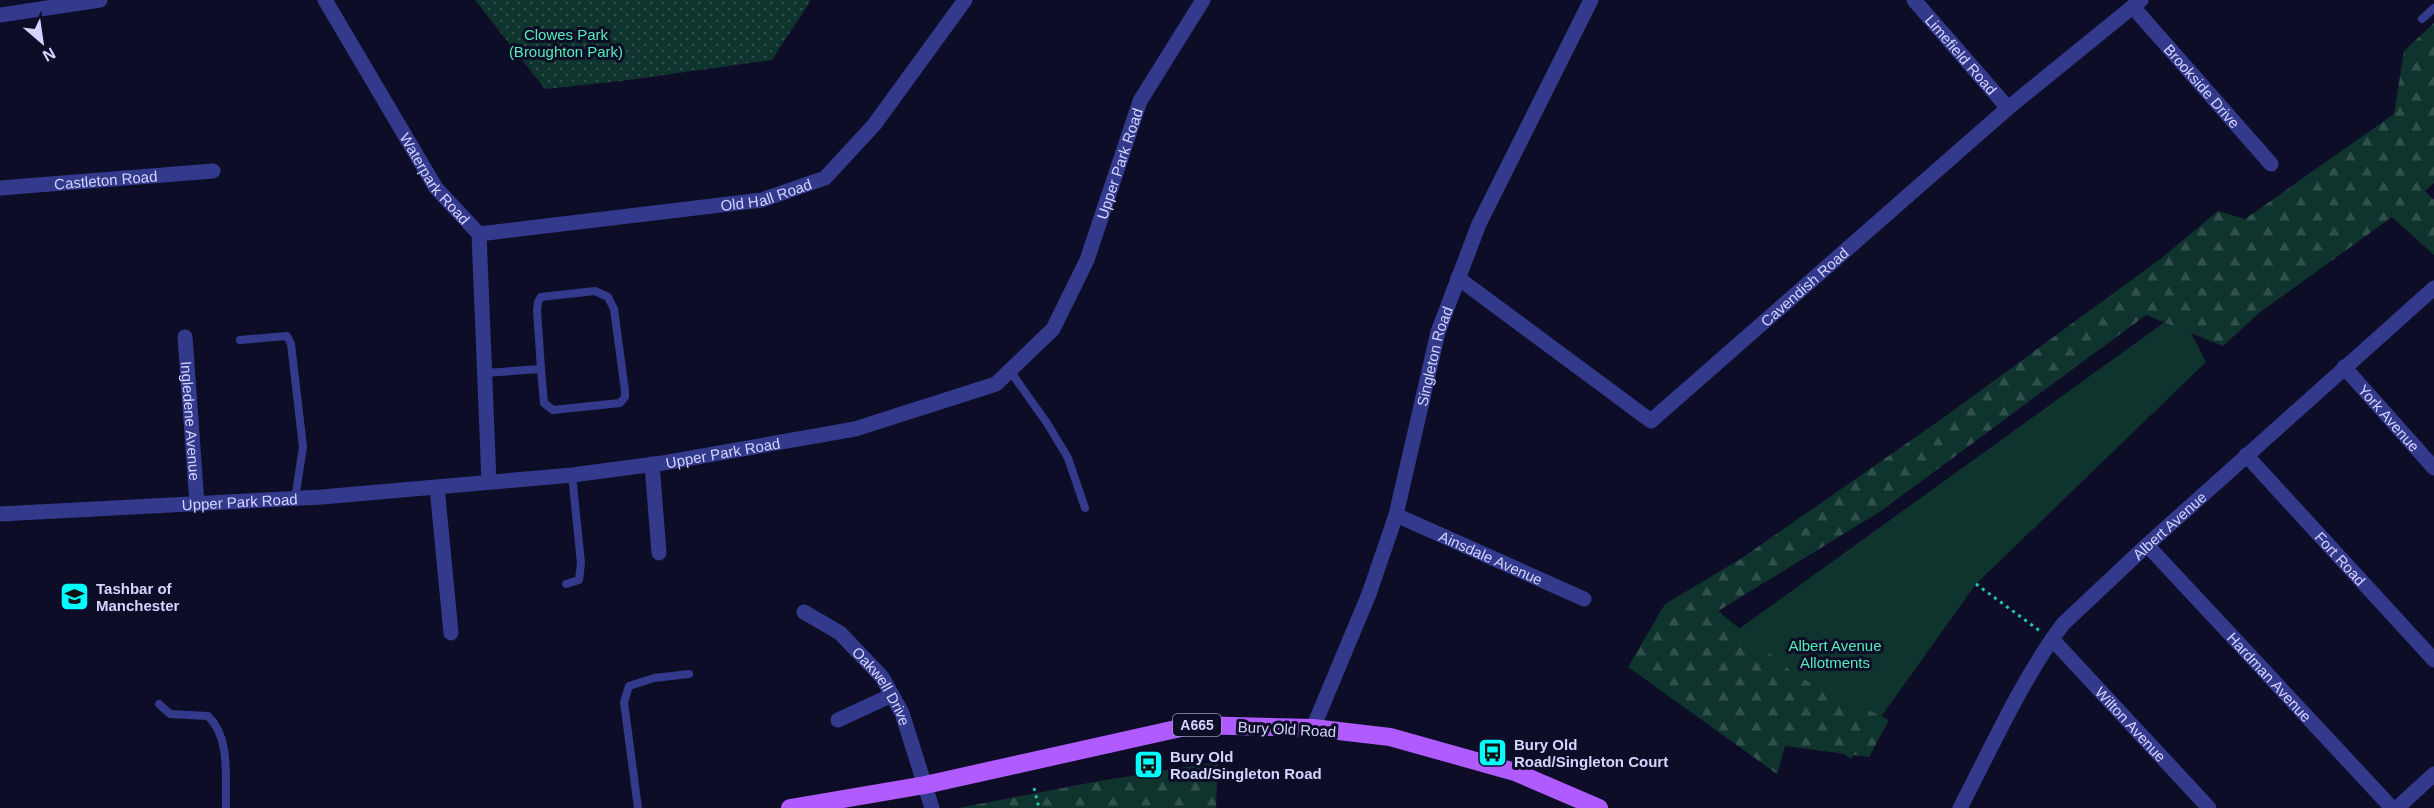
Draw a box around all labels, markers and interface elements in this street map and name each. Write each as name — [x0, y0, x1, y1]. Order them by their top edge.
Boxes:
street label: Limefield Road — [1922, 11, 2001, 98]
north arrow — [12, 12, 72, 72]
park label: Clowes Park (Broughton Park) — [509, 26, 623, 60]
street label: Brookside Drive — [2161, 40, 2244, 131]
text: N — [40, 44, 58, 65]
street label: Upper Park Road — [1093, 106, 1146, 221]
street label: Waterpark Road — [397, 130, 474, 227]
street label: Castleton Road — [53, 167, 158, 192]
street label: Old Hall Road — [720, 175, 814, 213]
street label: Cavendish Road — [1757, 244, 1852, 330]
street label: Singleton Road — [1413, 304, 1455, 408]
street label: Ingledene Avenue — [178, 360, 204, 481]
street label: York Avenue — [2355, 381, 2423, 455]
street label: Upper Park Road — [664, 434, 781, 471]
street label: Albert Avenue — [2129, 488, 2209, 563]
street label: Upper Park Road — [181, 490, 298, 513]
street label: Ainsdale Avenue — [1437, 527, 1545, 588]
street label: Fort Road — [2312, 528, 2369, 589]
place label: Tashbar of Manchester — [96, 580, 180, 614]
school or university icon: Tashbar of Manchester — [59, 581, 91, 613]
street label: Hardman Avenue — [2224, 629, 2315, 725]
park label: Albert Avenue Allotments — [1788, 637, 1882, 671]
street label: Oakwell Drive — [849, 643, 914, 728]
street label: Wilton Avenue — [2092, 683, 2170, 765]
road number: A665 — [1173, 714, 1221, 736]
street label: Bury Old Road — [1237, 718, 1337, 740]
place label: Bury Old Road/Singleton Court — [1514, 736, 1668, 770]
bus stop icon: Bury Old Road/Singleton Court — [1477, 737, 1509, 769]
place label: Bury Old Road/Singleton Road — [1170, 748, 1322, 782]
bus stop icon: Bury Old Road/Singleton Road — [1133, 749, 1165, 781]

